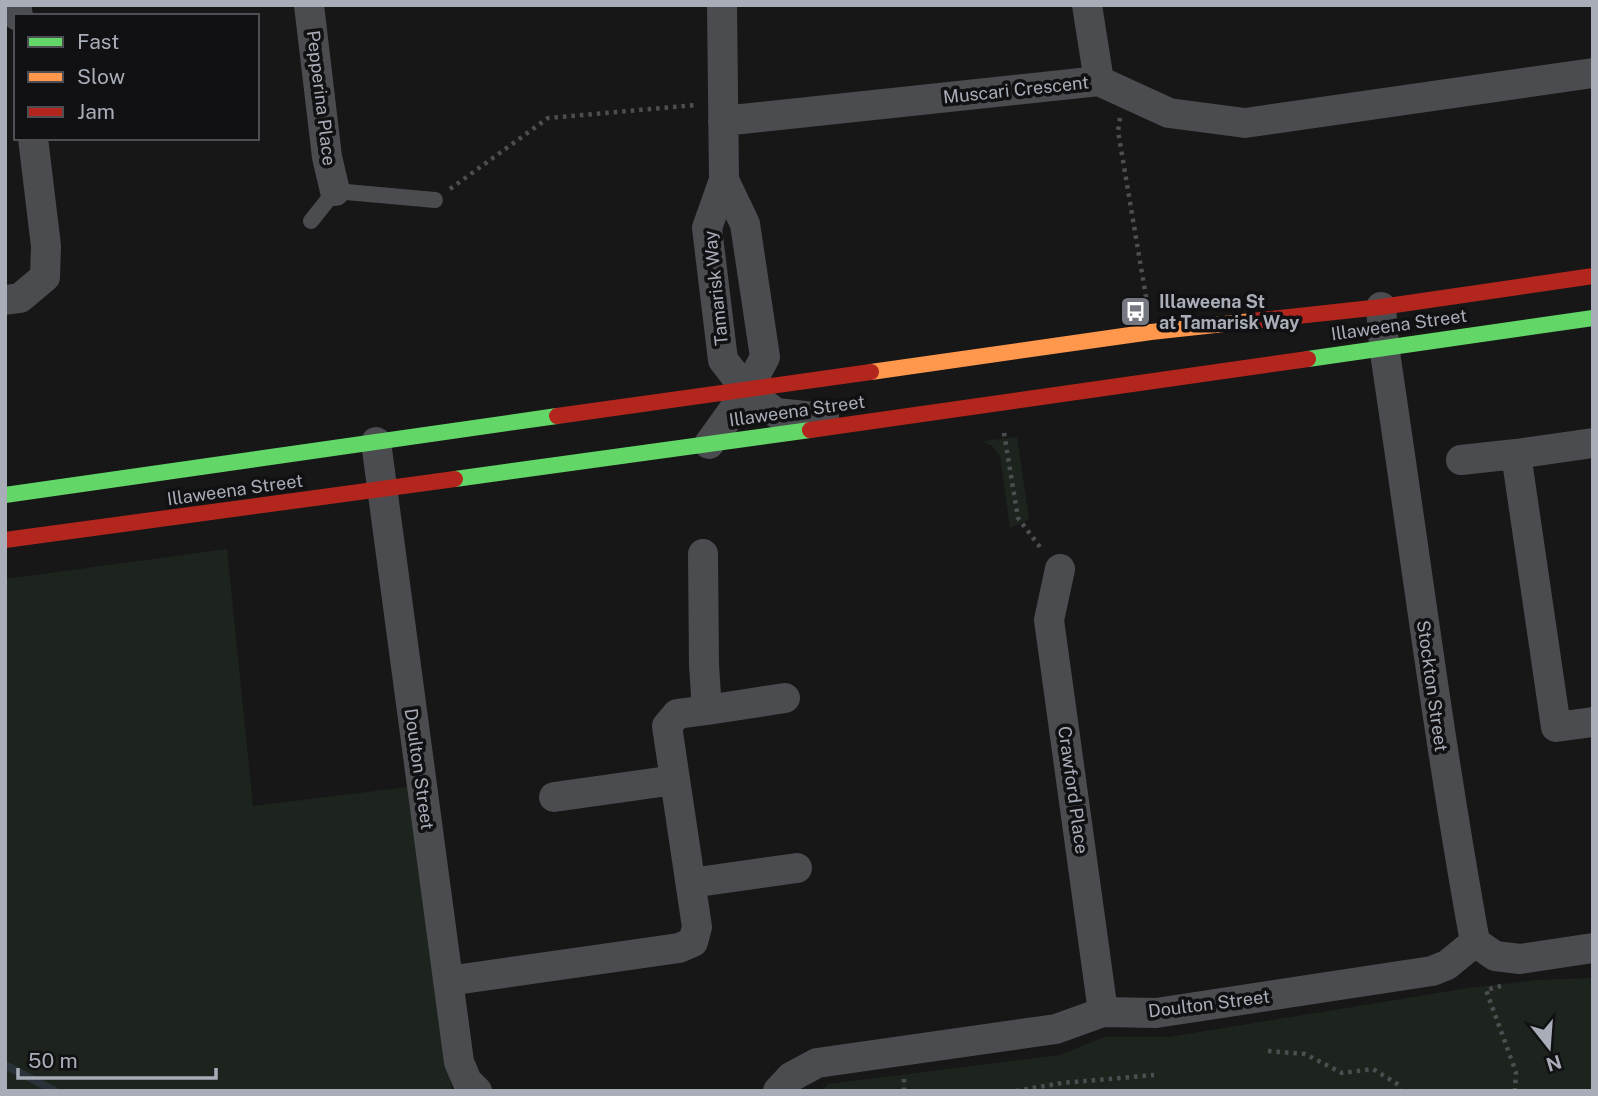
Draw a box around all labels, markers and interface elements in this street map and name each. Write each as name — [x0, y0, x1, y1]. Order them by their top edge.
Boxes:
legend — [14, 14, 259, 140]
text: Fast — [77, 29, 119, 54]
street label: Pepperina Place — [303, 29, 340, 167]
text: Slow — [77, 64, 125, 89]
street label: Muscari Crescent — [942, 71, 1090, 108]
text: Jam — [77, 99, 115, 124]
street label: Tamarisk Way — [699, 229, 732, 347]
place label: Illaweena St at Tamarisk Way — [1159, 291, 1299, 333]
bus stop icon: Illaweena St at Tamarisk Way — [1119, 295, 1153, 329]
street label: Illaweena Street — [1330, 305, 1468, 344]
street label: Illaweena Street — [728, 391, 866, 430]
street label: Illaweena Street — [166, 470, 304, 509]
street label: Stockton Street — [1413, 619, 1452, 753]
street label: Doulton Street — [401, 707, 438, 831]
street label: Crawford Place — [1054, 725, 1093, 855]
street label: Doulton Street — [1147, 986, 1271, 1021]
north arrow — [1514, 1012, 1584, 1082]
scale bar — [18, 1036, 215, 1080]
text: 50 m — [28, 1048, 78, 1073]
text: N — [1544, 1051, 1564, 1076]

